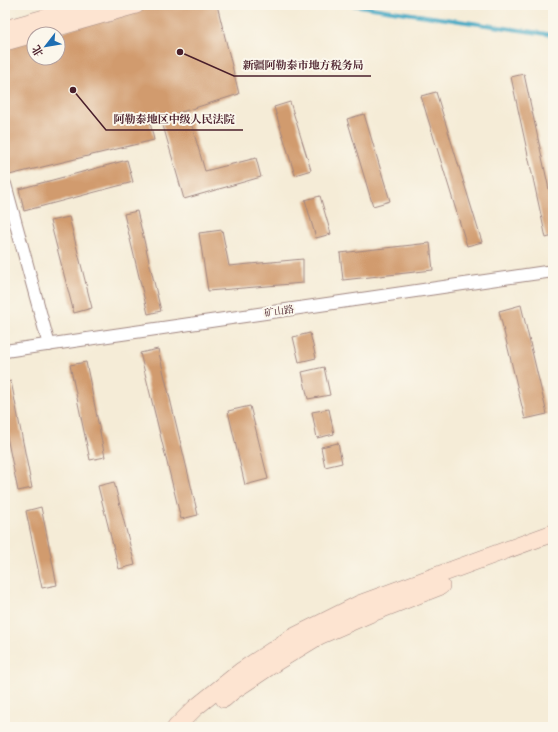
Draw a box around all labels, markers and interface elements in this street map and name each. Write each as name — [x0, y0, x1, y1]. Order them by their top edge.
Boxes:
north arrow — [26, 26, 66, 66]
text: 北 — [29, 43, 46, 59]
callout: 新疆阿勒泰市地方税务局 — [234, 53, 371, 76]
text: 新疆阿勒泰市地方税务局 — [243, 58, 364, 72]
callout: 阿勒泰地区中级人民法院 — [106, 107, 243, 130]
text: 阿勒泰地区中级人民法院 — [114, 112, 235, 126]
street label: 矿山路 — [263, 302, 295, 320]

